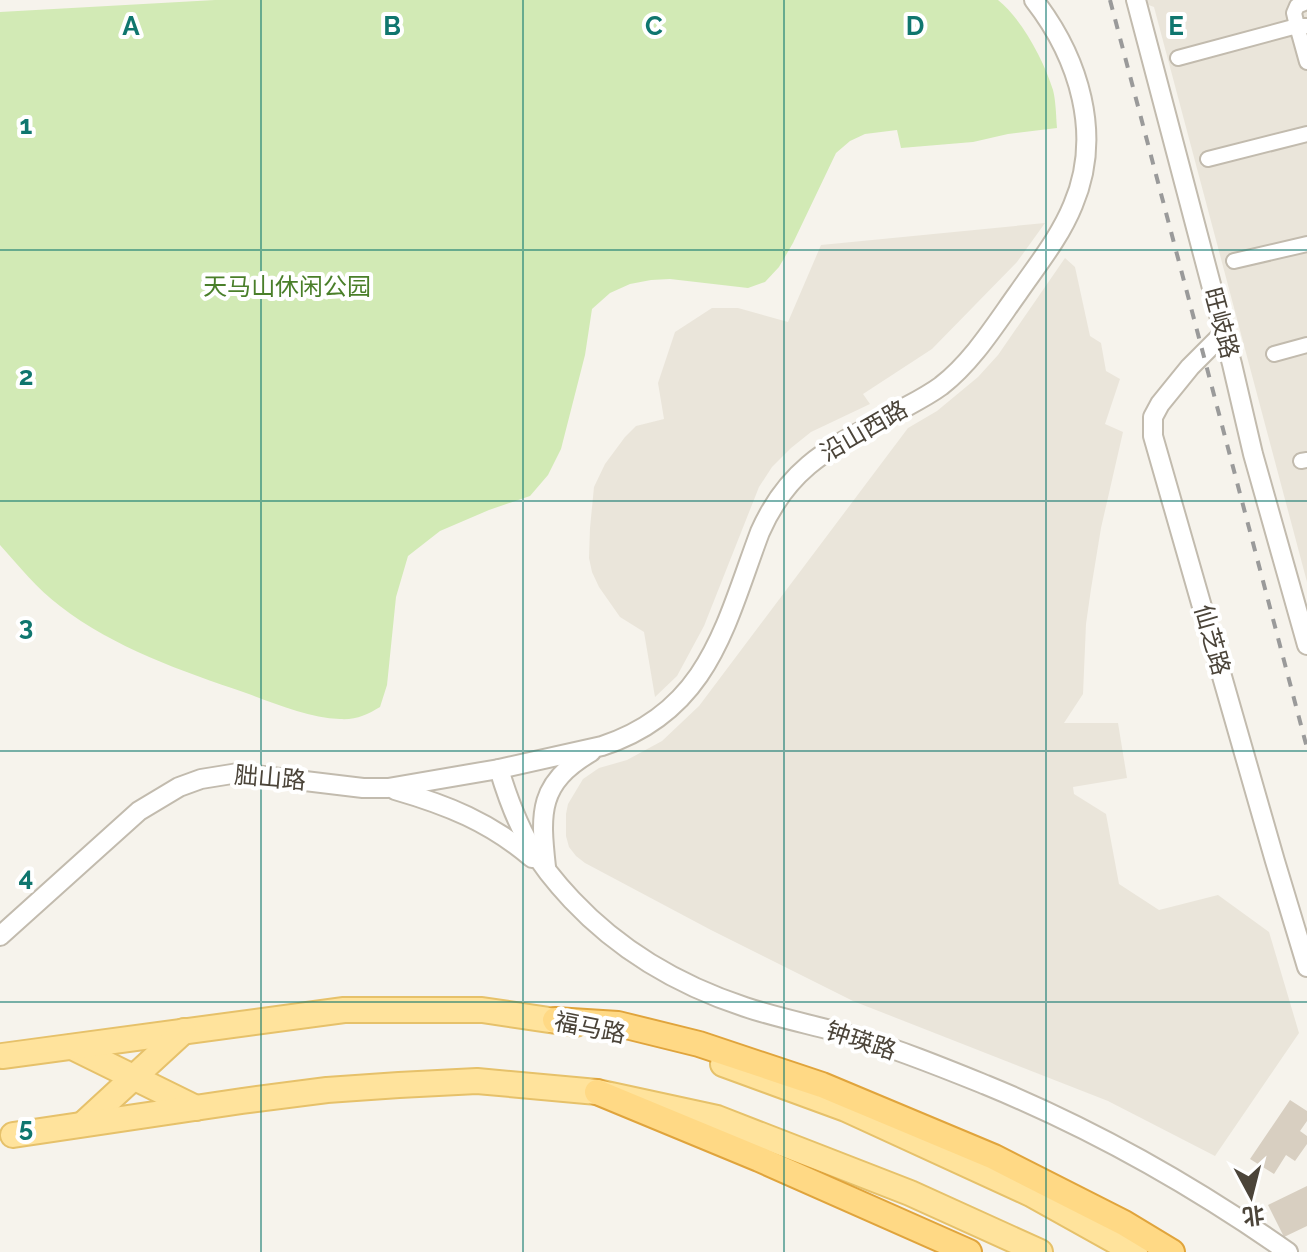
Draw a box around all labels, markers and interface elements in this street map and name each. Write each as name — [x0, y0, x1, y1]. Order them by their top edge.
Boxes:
text: A — [122, 11, 140, 41]
text: B — [383, 11, 401, 41]
text: C — [645, 11, 663, 41]
text: D — [906, 11, 924, 41]
text: E — [1168, 11, 1184, 41]
text: 1 — [20, 110, 33, 140]
park label: 天马山休闲公园 — [203, 272, 371, 301]
street label: 旺岐路 — [1198, 284, 1245, 361]
text: 2 — [19, 361, 33, 391]
street label: 沿山西路 — [815, 394, 913, 467]
street label: 仙芝路 — [1189, 601, 1236, 678]
text: 3 — [19, 611, 33, 641]
street label: 胐山路 — [233, 760, 307, 795]
text: 4 — [19, 862, 33, 892]
street label: 福马路 — [552, 1006, 628, 1049]
street label: 钟瑛路 — [822, 1016, 900, 1065]
text: 5 — [19, 1112, 33, 1142]
north arrow — [1211, 1156, 1291, 1236]
text: 北 — [1241, 1202, 1266, 1230]

